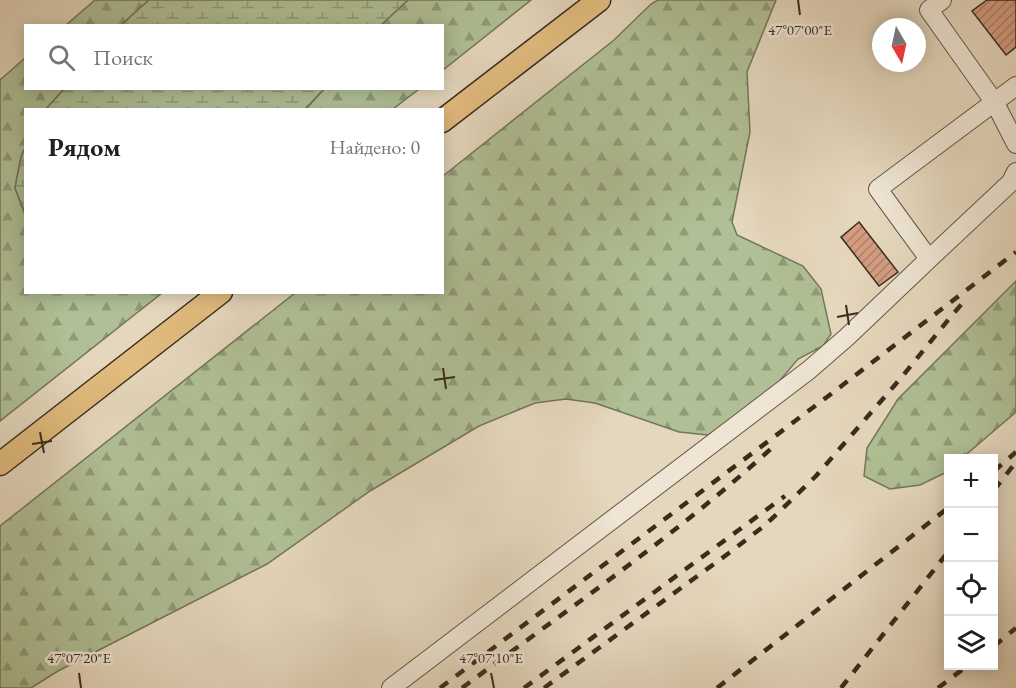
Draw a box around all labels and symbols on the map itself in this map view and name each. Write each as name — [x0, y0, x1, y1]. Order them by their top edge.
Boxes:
north arrow — [872, 18, 926, 72]
text: 47°07'00"E — [768, 20, 833, 39]
text: 47°07'20"E — [47, 648, 112, 667]
text: 47°07'10"E — [459, 648, 524, 667]

